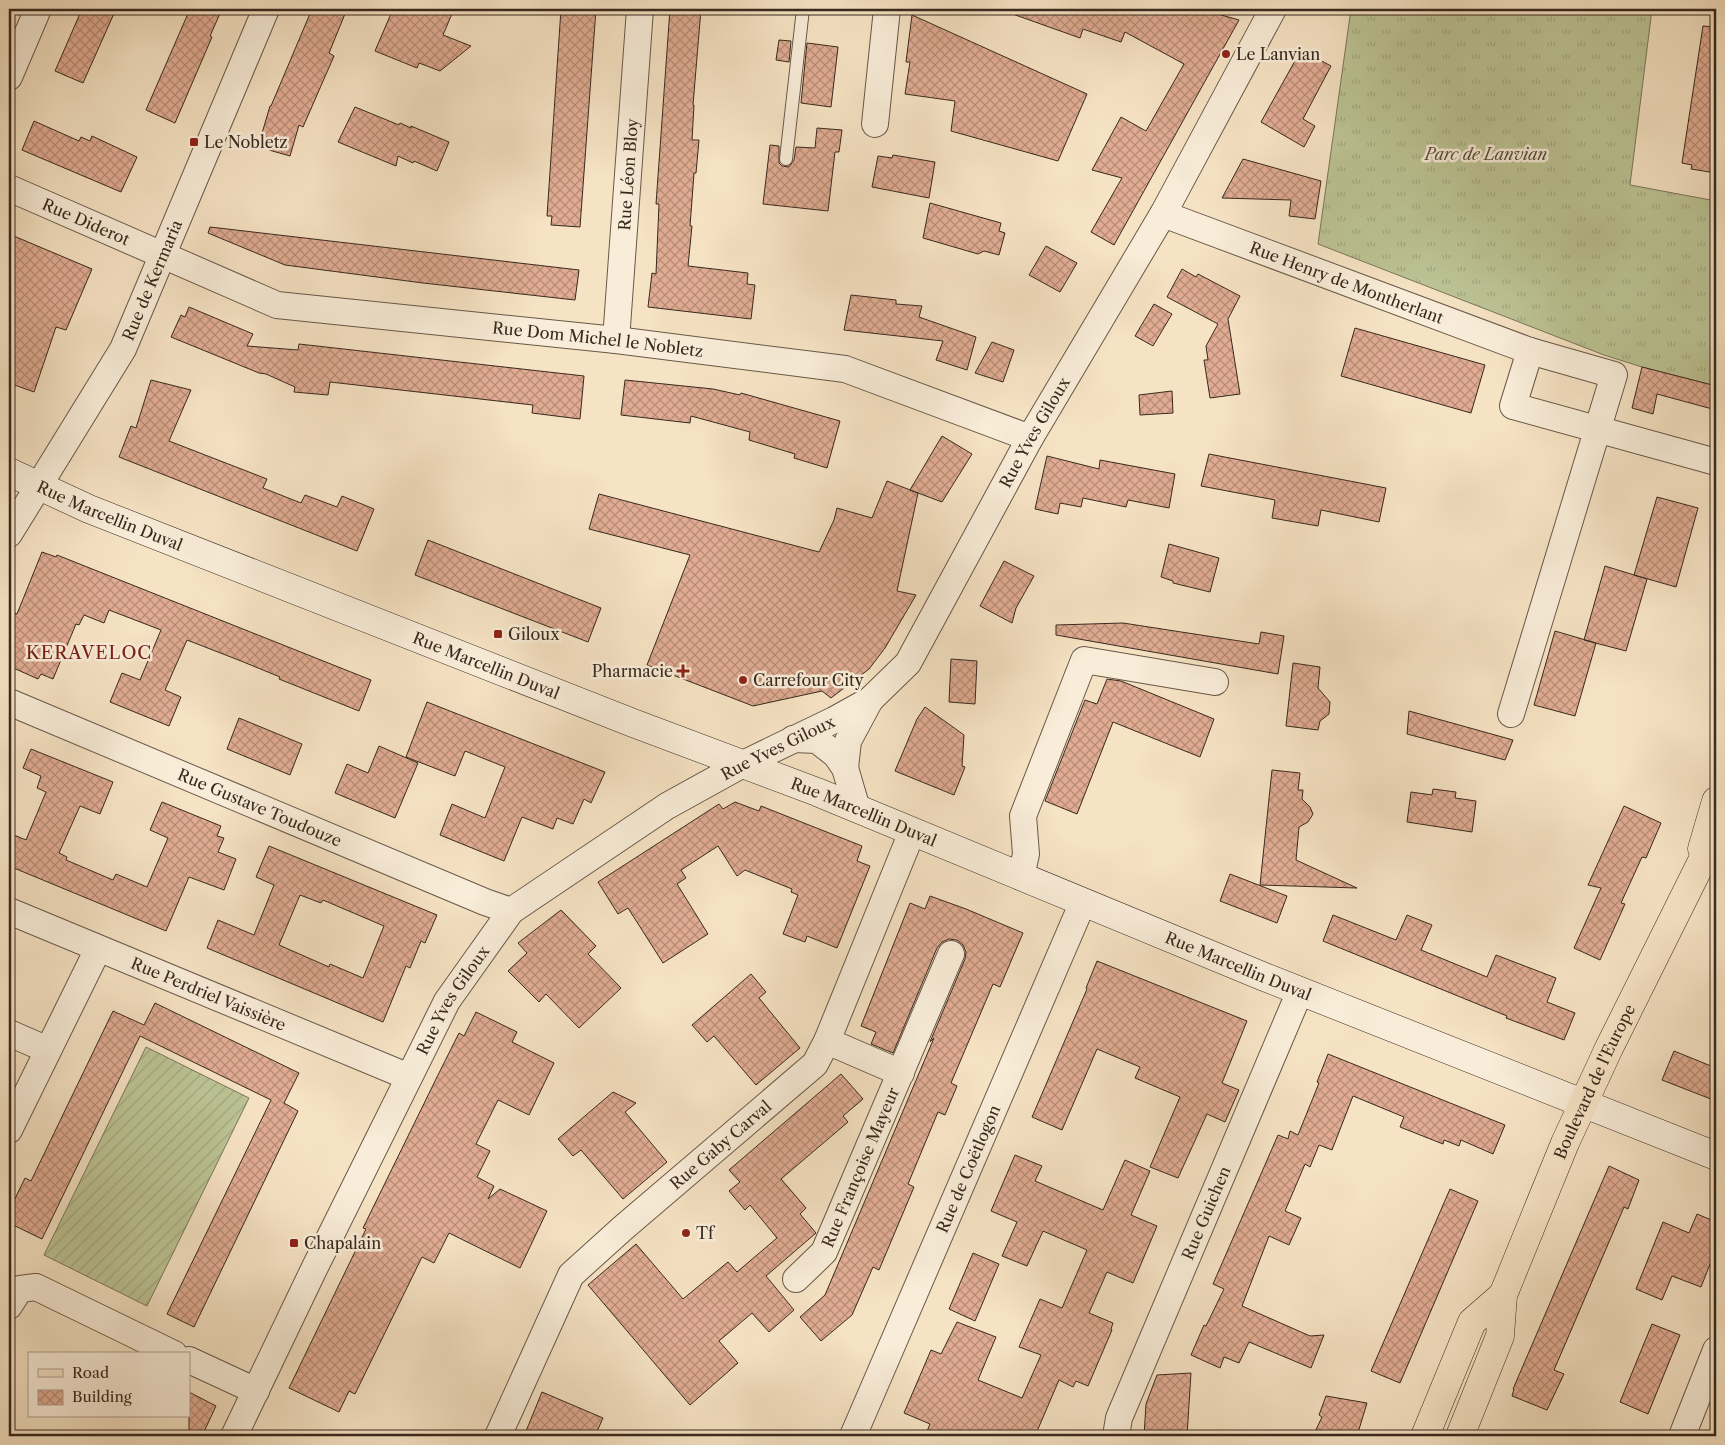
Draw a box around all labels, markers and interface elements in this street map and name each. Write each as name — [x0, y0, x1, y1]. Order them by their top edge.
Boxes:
place label: Le Lanvian — [1236, 44, 1320, 64]
marker: Le Lanvian — [1220, 48, 1232, 60]
street label: Rue Léon Bloy — [614, 117, 642, 231]
place label: Le Nobletz — [204, 132, 288, 152]
marker: Le Nobletz — [188, 136, 200, 148]
park label: Parc de Lanvian — [1423, 144, 1547, 164]
street label: Rue Diderot — [39, 194, 133, 250]
street label: Rue de Kermaria — [118, 216, 186, 343]
street label: Rue Henry de Montherlant — [1247, 237, 1447, 328]
street label: Rue Dom Michel le Nobletz — [491, 317, 704, 361]
street label: Rue Yves Giloux — [995, 373, 1074, 491]
street label: Rue Marcellin Duval — [34, 476, 186, 555]
place label: Giloux — [508, 624, 560, 644]
street label: Rue Marcellin Duval — [410, 627, 563, 703]
marker: Giloux — [492, 628, 504, 640]
district label: KERAVELOC — [26, 642, 152, 664]
place label: Pharmacie — [592, 661, 673, 681]
marker: Pharmacie — [677, 665, 689, 677]
place label: Carrefour City — [753, 670, 865, 690]
marker: Carrefour City — [737, 674, 749, 686]
street label: Rue Yves Giloux — [717, 711, 838, 784]
street label: Rue Gustave Toudouze — [175, 764, 345, 851]
street label: Rue Marcellin Duval — [788, 773, 940, 851]
street label: Rue Marcellin Duval — [1162, 927, 1314, 1005]
street label: Rue Yves Giloux — [412, 941, 494, 1058]
street label: Rue Perdriel Vaissière — [128, 953, 289, 1035]
street label: Boulevard de l'Europe — [1550, 1001, 1639, 1162]
street label: Rue Françoise Mayeur — [817, 1084, 903, 1250]
street label: Rue Gaby Carval — [666, 1096, 775, 1194]
street label: Rue de Coëtlogon — [932, 1102, 1004, 1236]
street label: Rue Guichen — [1177, 1163, 1235, 1263]
place label: Tf — [696, 1223, 716, 1243]
marker: Tf — [680, 1227, 692, 1239]
place label: Chapalain — [304, 1233, 381, 1253]
marker: Chapalain — [288, 1237, 300, 1249]
legend — [28, 1352, 190, 1418]
text: Road — [72, 1363, 109, 1382]
text: Building — [72, 1387, 132, 1406]

